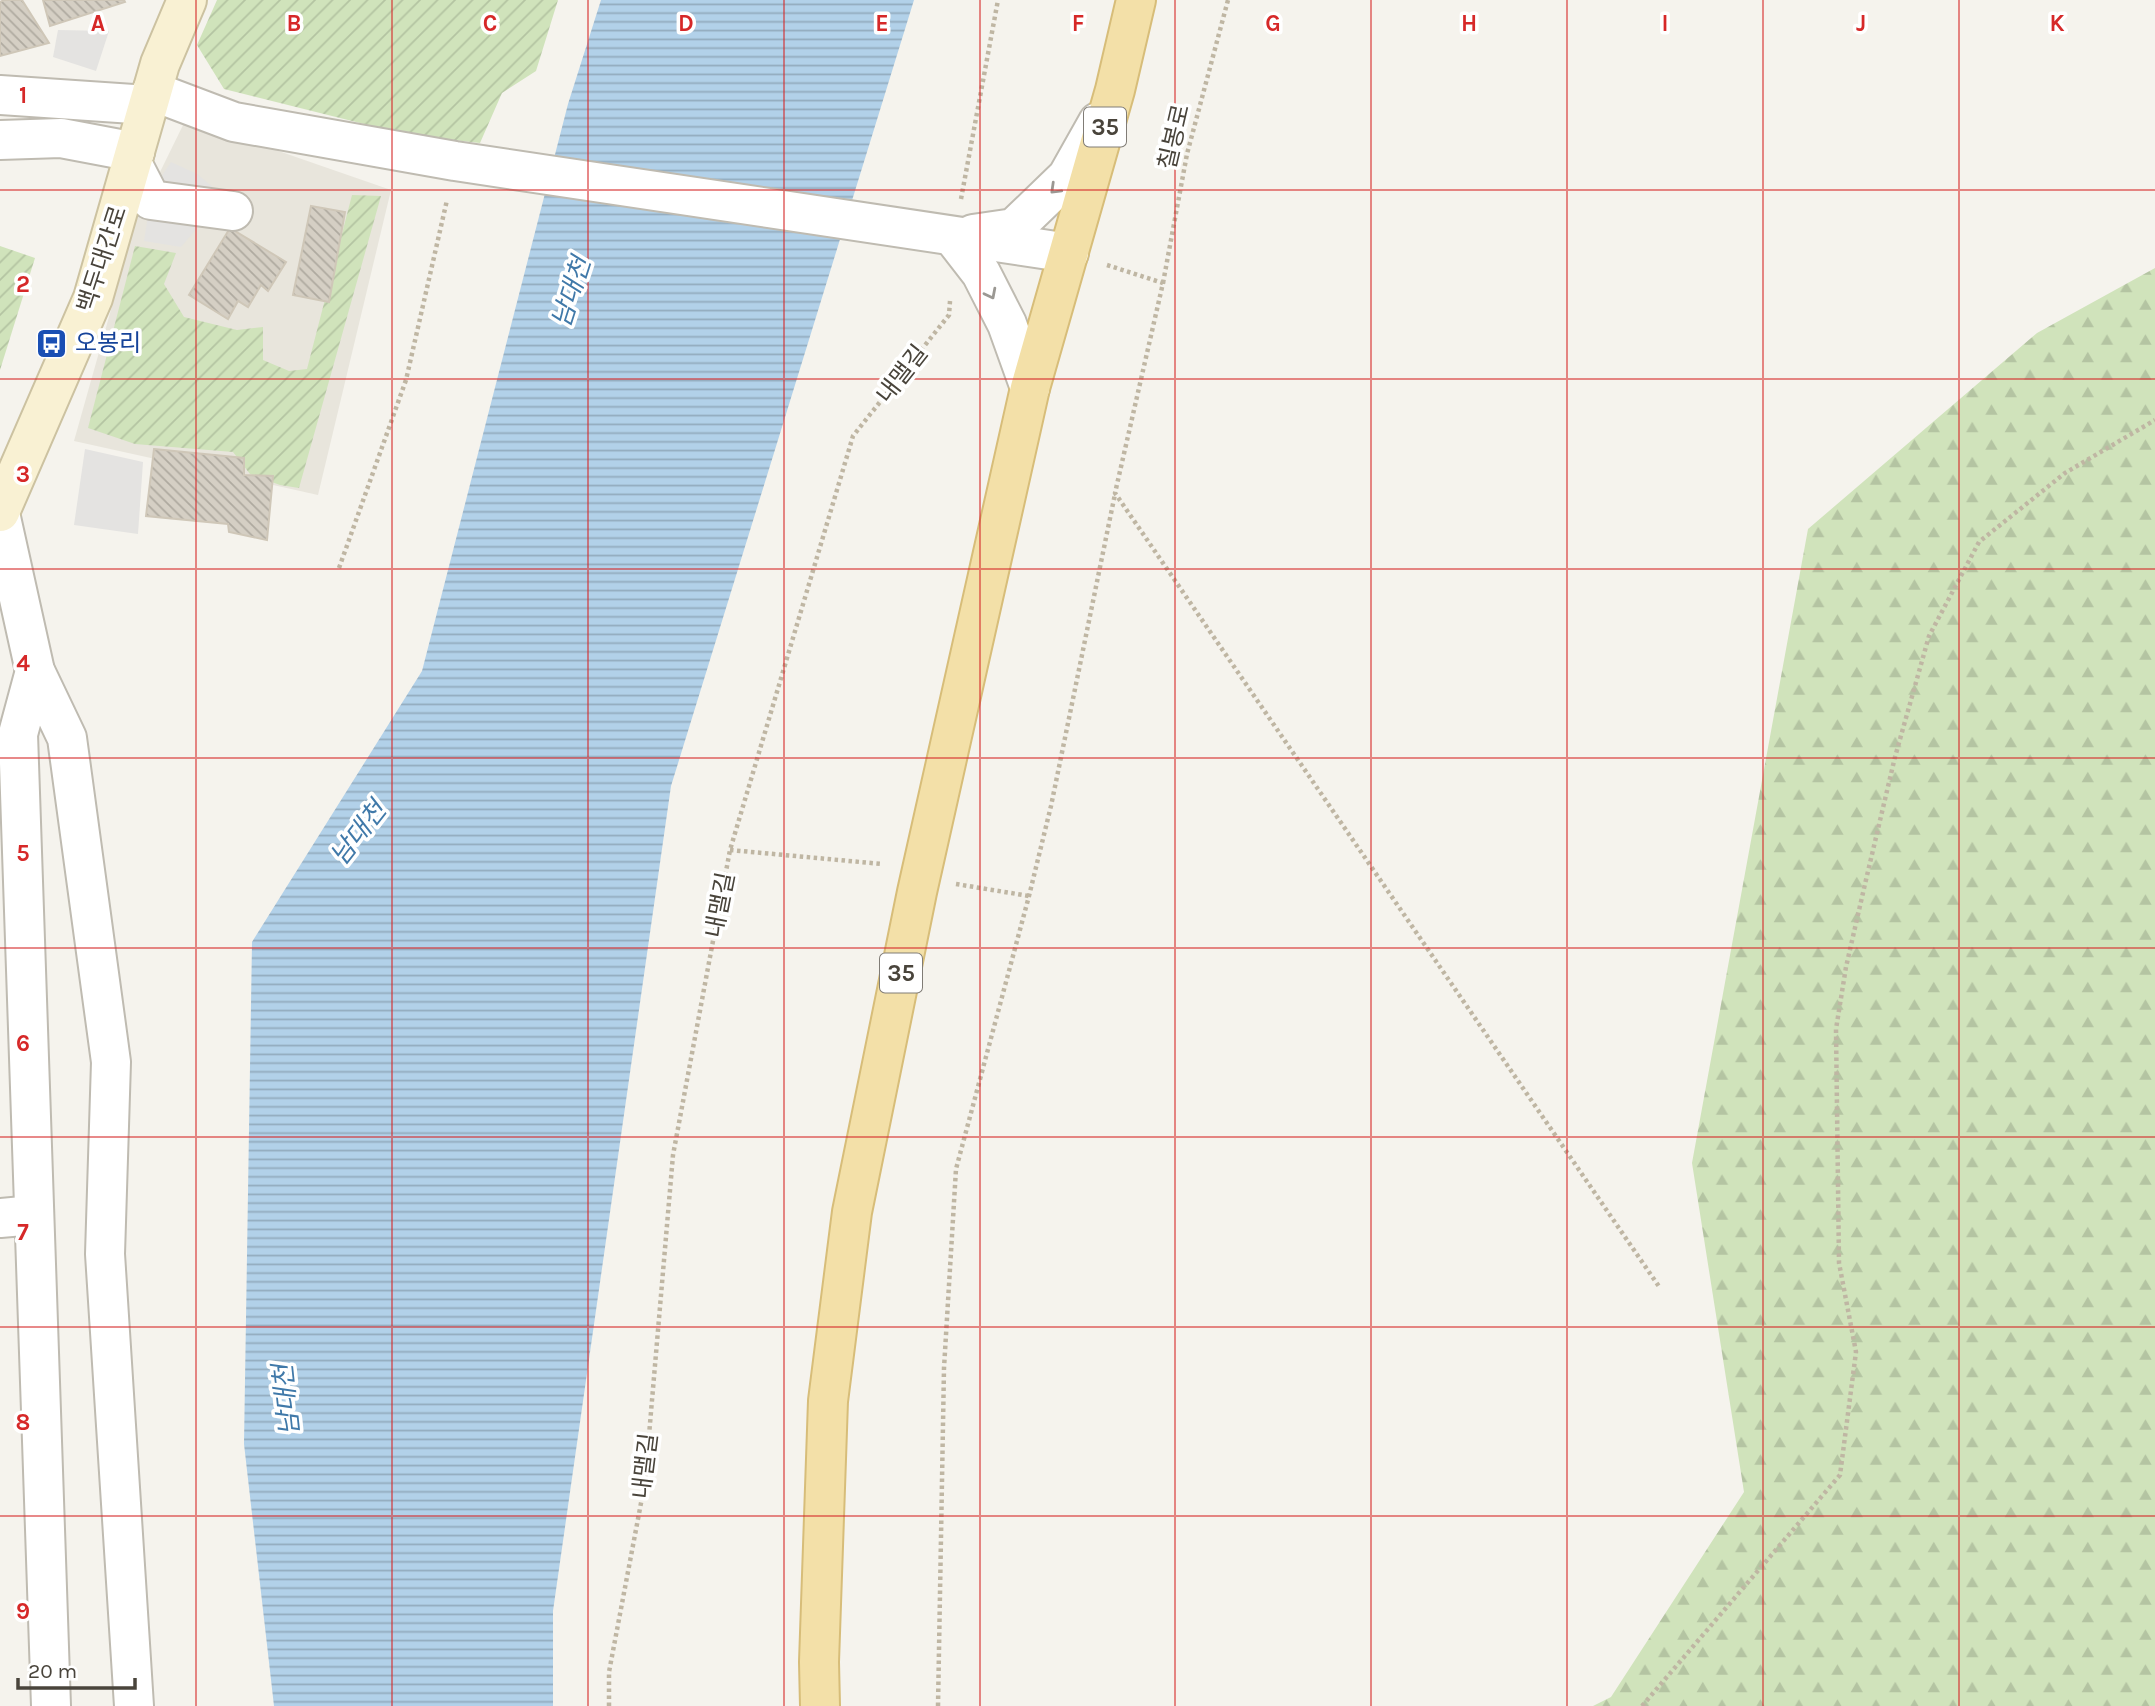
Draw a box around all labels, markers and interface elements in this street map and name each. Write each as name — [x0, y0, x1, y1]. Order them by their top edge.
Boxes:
text: A — [91, 10, 105, 37]
text: B — [287, 10, 301, 37]
text: C — [483, 10, 497, 37]
text: D — [678, 10, 694, 37]
text: E — [875, 10, 889, 37]
text: F — [1072, 10, 1084, 37]
text: G — [1265, 10, 1281, 37]
text: H — [1461, 10, 1477, 37]
text: I — [1661, 10, 1669, 37]
text: J — [1856, 10, 1866, 37]
text: K — [2049, 10, 2065, 37]
text: 1 — [19, 82, 27, 109]
street label: 칠봉로 — [1153, 102, 1195, 172]
road number: 35 — [1084, 108, 1126, 146]
one-way arrow — [1050, 181, 1063, 194]
street label: 백두대간로 — [72, 202, 132, 316]
water label: 남대천 — [546, 250, 598, 331]
text: 2 — [16, 271, 30, 298]
one-way arrow — [983, 287, 997, 299]
bus stop icon: 오봉리 — [35, 326, 69, 360]
place label: 오봉리 — [75, 329, 141, 357]
street label: 내맬길 — [871, 339, 933, 409]
text: 3 — [16, 461, 30, 488]
text: 4 — [16, 650, 30, 677]
water label: 남대천 — [324, 793, 395, 871]
text: 5 — [16, 840, 30, 867]
street label: 내맬길 — [700, 870, 740, 940]
road number: 35 — [880, 954, 922, 992]
text: 6 — [16, 1030, 30, 1057]
text: 7 — [17, 1219, 29, 1246]
water label: 남대천 — [267, 1360, 306, 1437]
text: 8 — [16, 1409, 30, 1436]
street label: 내맬길 — [627, 1431, 663, 1501]
text: 9 — [16, 1598, 30, 1625]
scale bar — [18, 1646, 135, 1690]
text: 20 m — [28, 1659, 77, 1683]

